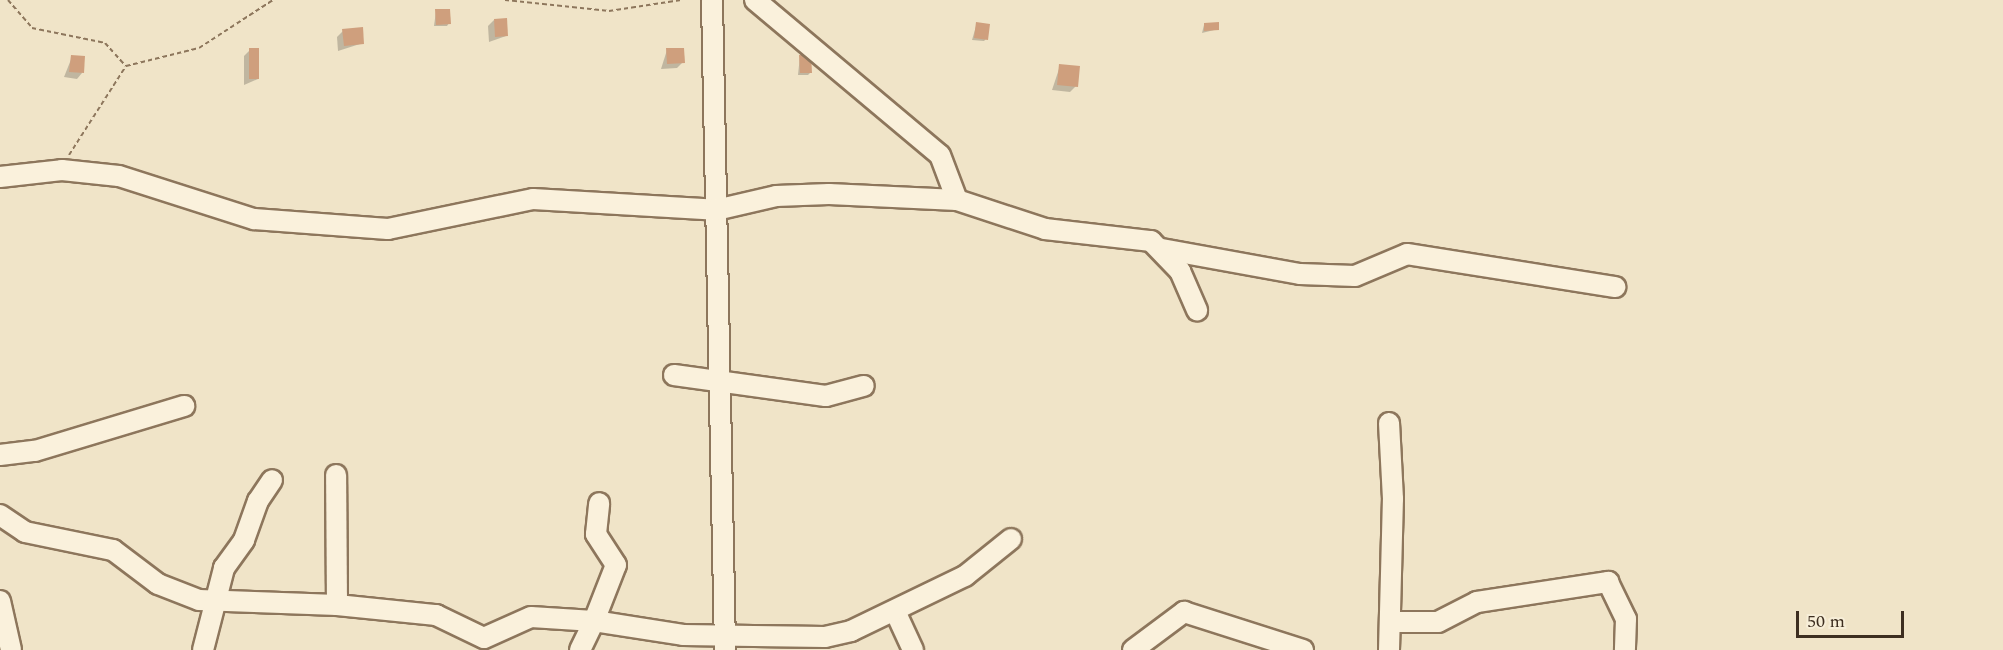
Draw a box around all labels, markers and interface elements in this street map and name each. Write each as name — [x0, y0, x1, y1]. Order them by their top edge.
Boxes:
scale bar — [1799, 599, 1907, 637]
text: 50 m — [1807, 608, 1845, 635]

